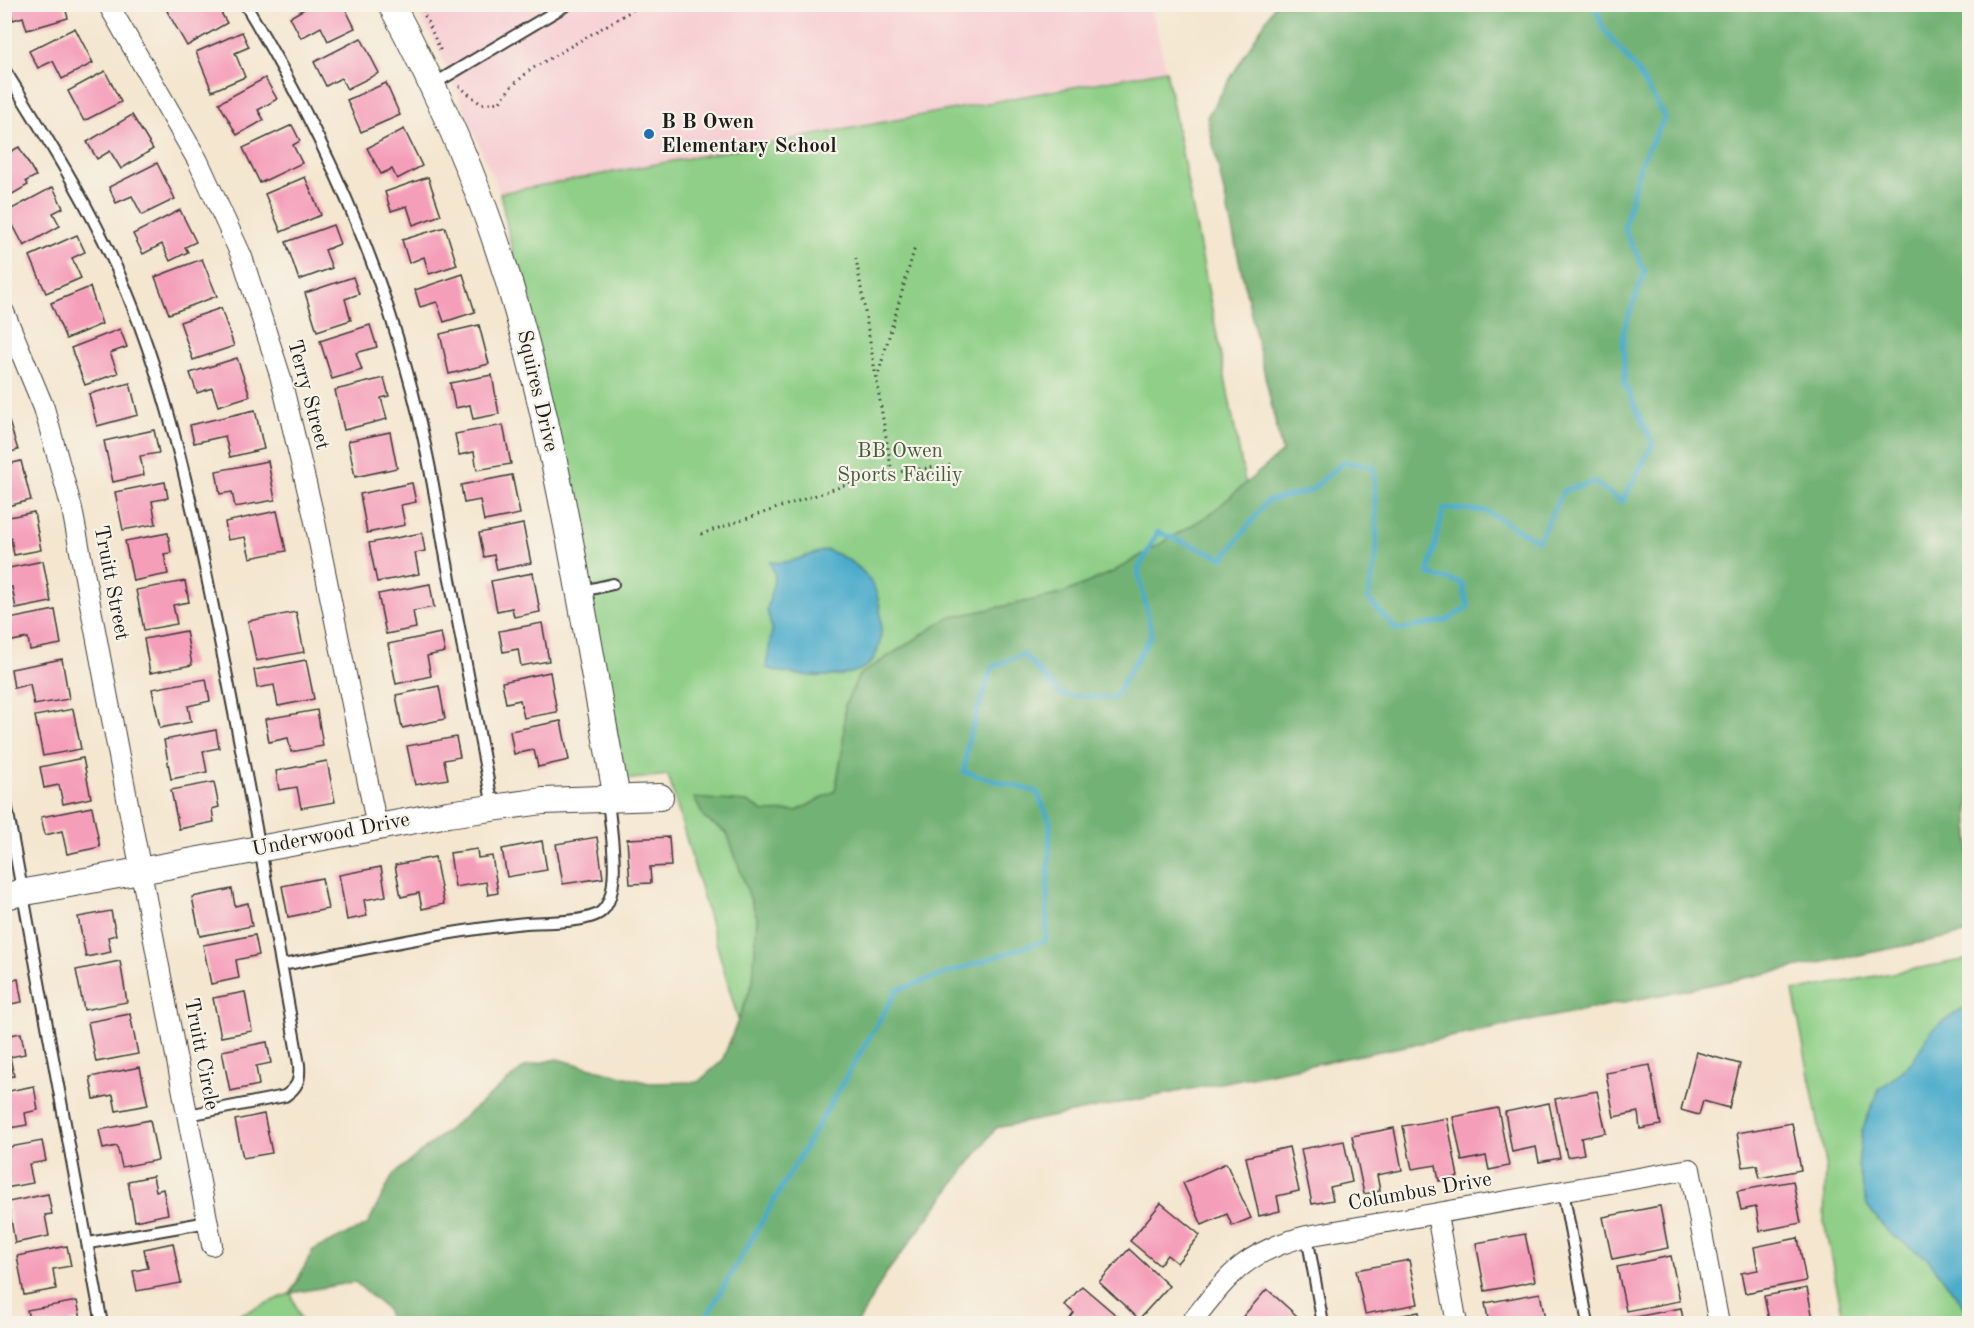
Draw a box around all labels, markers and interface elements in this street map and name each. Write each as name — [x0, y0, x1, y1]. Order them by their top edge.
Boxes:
place label: B B Owen Elementary School — [661, 112, 837, 157]
marker: B B Owen Elementary School — [642, 127, 656, 141]
street label: Squires Drive — [513, 328, 561, 454]
street label: Terry Street — [283, 338, 333, 452]
park label: BB Owen Sports Faciliy — [837, 441, 963, 486]
street label: Truitt Street — [90, 524, 132, 642]
street label: Underwood Drive — [250, 809, 412, 861]
street label: Truitt Circle — [180, 996, 222, 1112]
street label: Columbus Drive — [1347, 1169, 1493, 1215]

